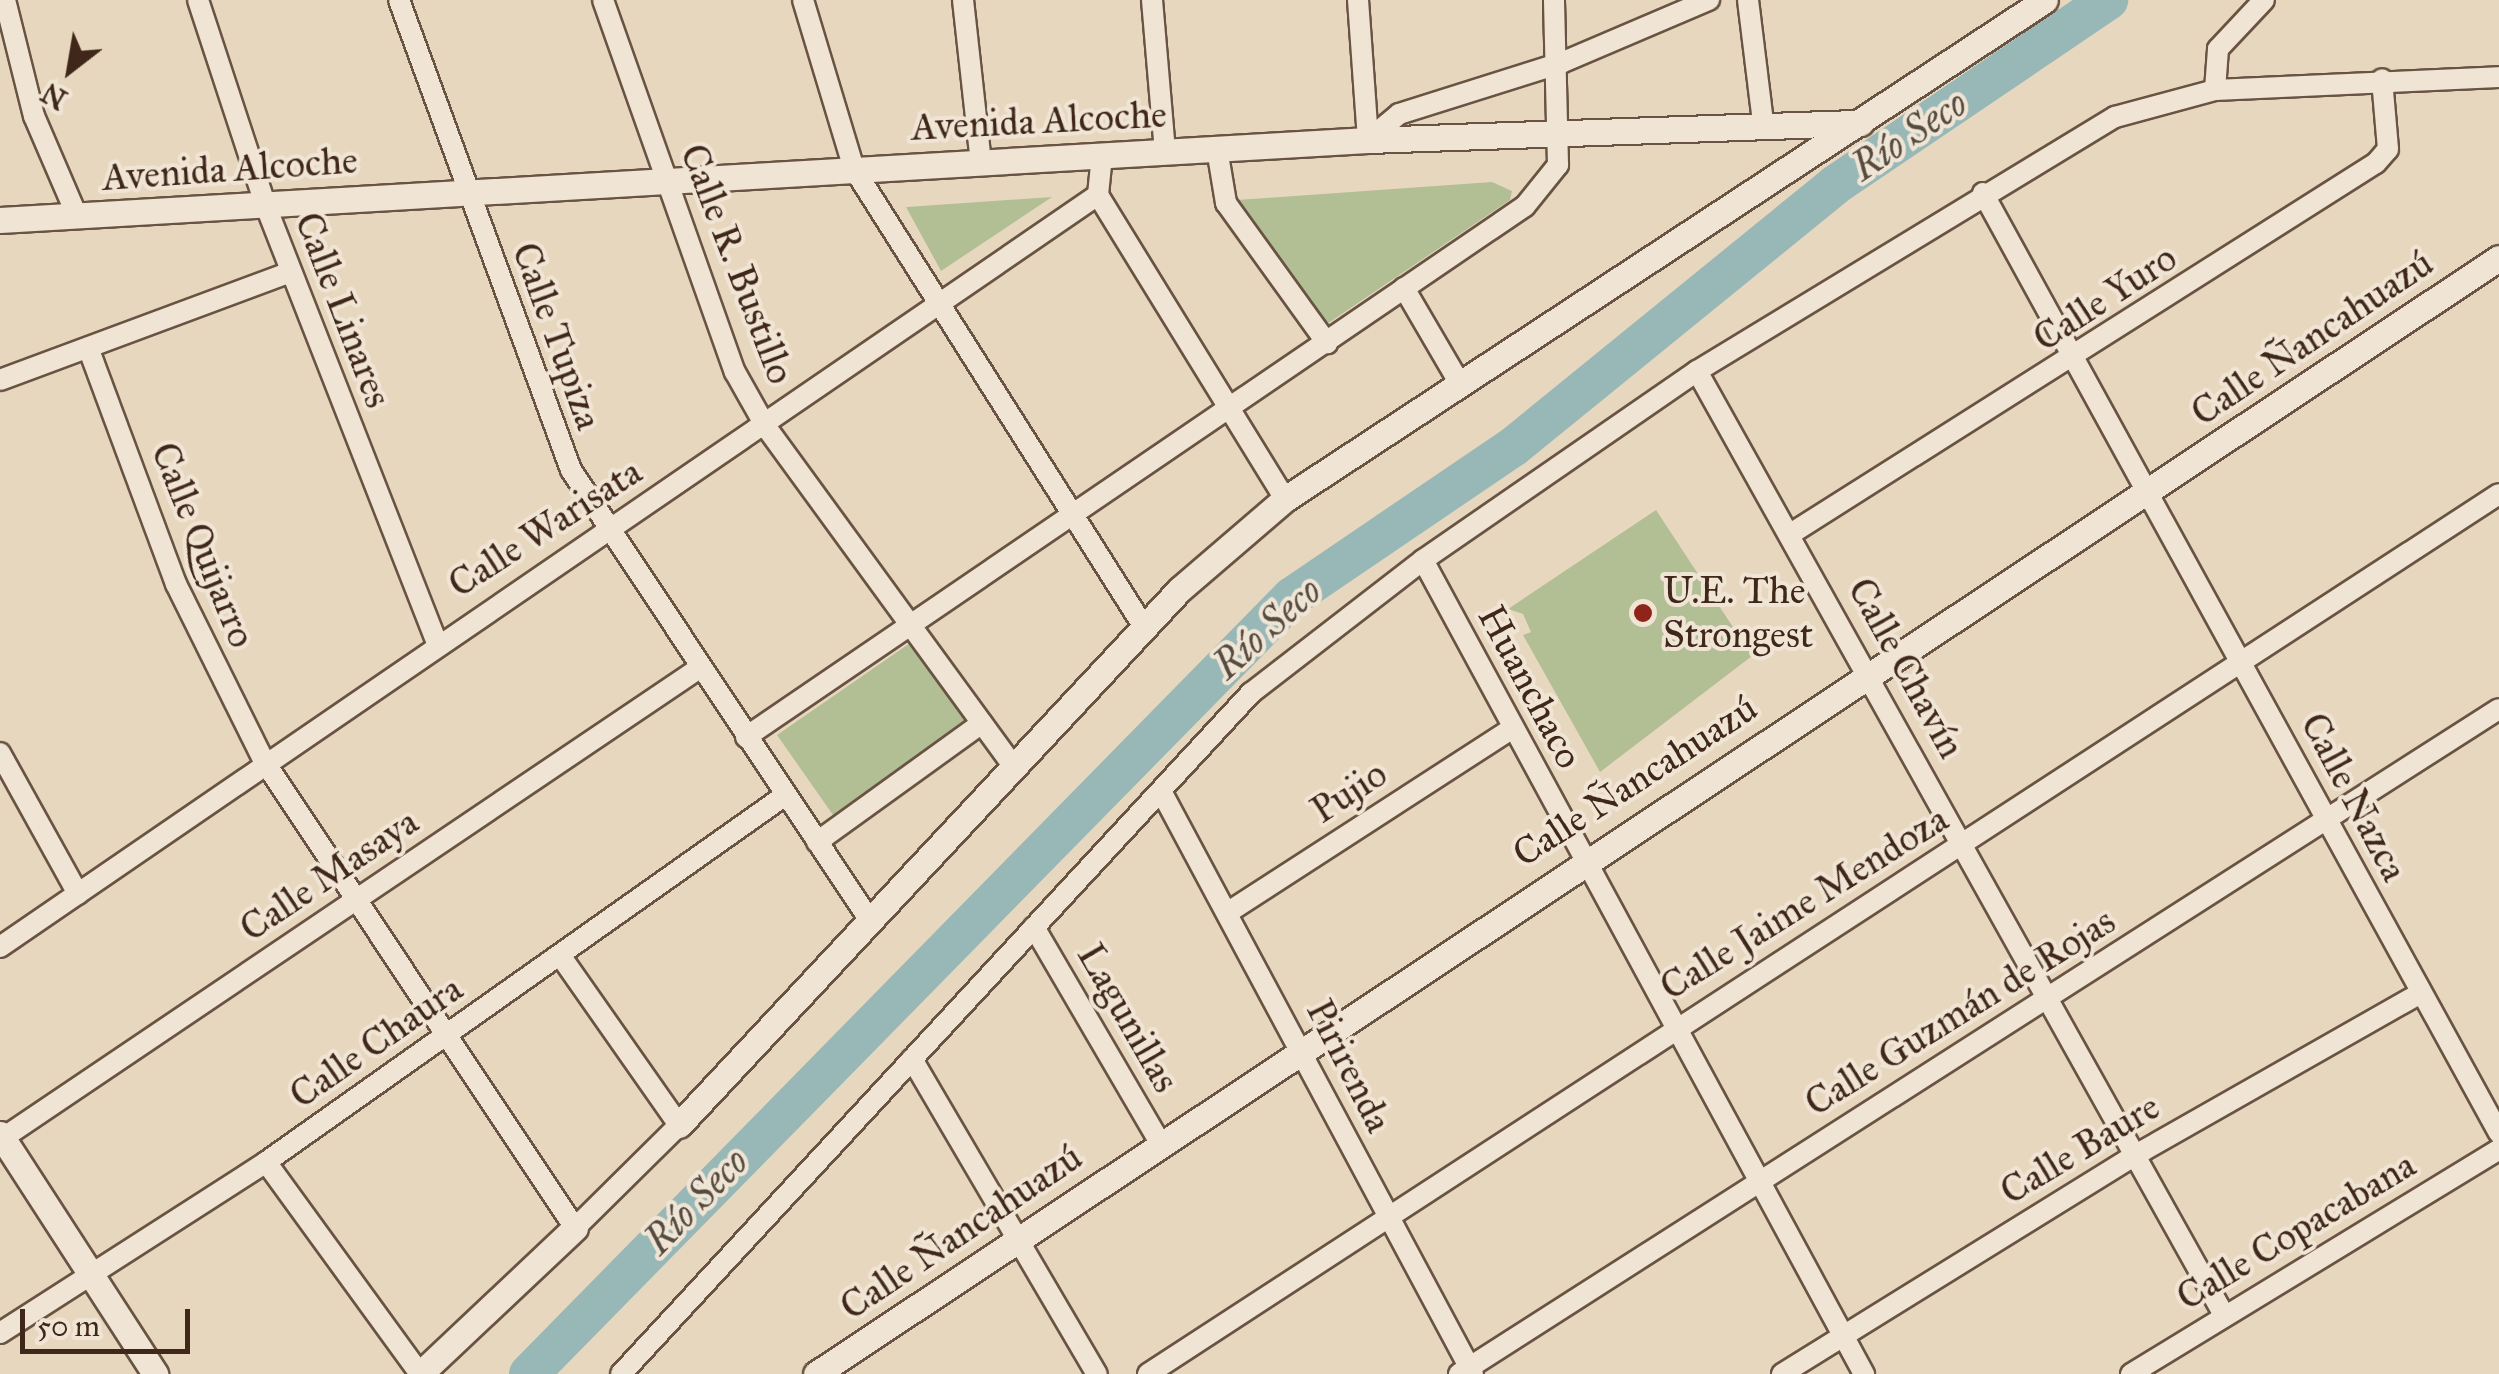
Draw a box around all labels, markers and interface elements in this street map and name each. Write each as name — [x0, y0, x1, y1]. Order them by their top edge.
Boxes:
north arrow — [20, 20, 120, 120]
text: N — [35, 75, 73, 117]
water label: Río Seco — [1842, 79, 1976, 191]
street label: Avenida Alcoche — [910, 92, 1168, 150]
street label: Avenida Alcoche — [101, 137, 359, 201]
street label: Calle R. Bustillo — [670, 138, 804, 390]
street label: Calle Linares — [285, 206, 401, 414]
street label: Calle Yuro — [2025, 235, 2185, 361]
street label: Calle Tupiza — [502, 236, 612, 436]
street label: Calle Ñancahuazú — [2183, 240, 2441, 436]
street label: Calle Quijarro — [141, 436, 265, 654]
street label: Calle Warisata — [440, 449, 650, 607]
water label: Río Seco — [1203, 567, 1331, 689]
place label: U.E. The Strongest — [1663, 568, 1813, 658]
street label: Calle Chavín — [1838, 570, 1974, 766]
street label: Huanchaco — [1468, 598, 1592, 776]
marker: U.E. The Strongest — [1632, 602, 1654, 624]
street label: Calle Ñancahuazú — [1505, 685, 1765, 877]
street label: Calle Nazca — [2291, 705, 2417, 889]
street label: Pujio — [1303, 751, 1395, 833]
street label: Calle Jaime Mendoza — [1652, 796, 1956, 1010]
street label: Calle Masaya — [231, 799, 427, 951]
street label: Calle Guzmán de Rojas — [1797, 898, 2123, 1126]
street label: Lagunillas — [1067, 936, 1189, 1100]
street label: Calle Chaura — [281, 966, 471, 1118]
street label: Pirirenda — [1296, 992, 1402, 1140]
street label: Calle Baure — [1992, 1084, 2168, 1214]
street label: Calle Ñancahuazú — [832, 1134, 1090, 1330]
water label: Río Seco — [634, 1138, 758, 1264]
street label: Calle Copacabana — [2169, 1142, 2423, 1320]
scale bar — [25, 1289, 195, 1351]
text: 50 m — [37, 1308, 100, 1344]

